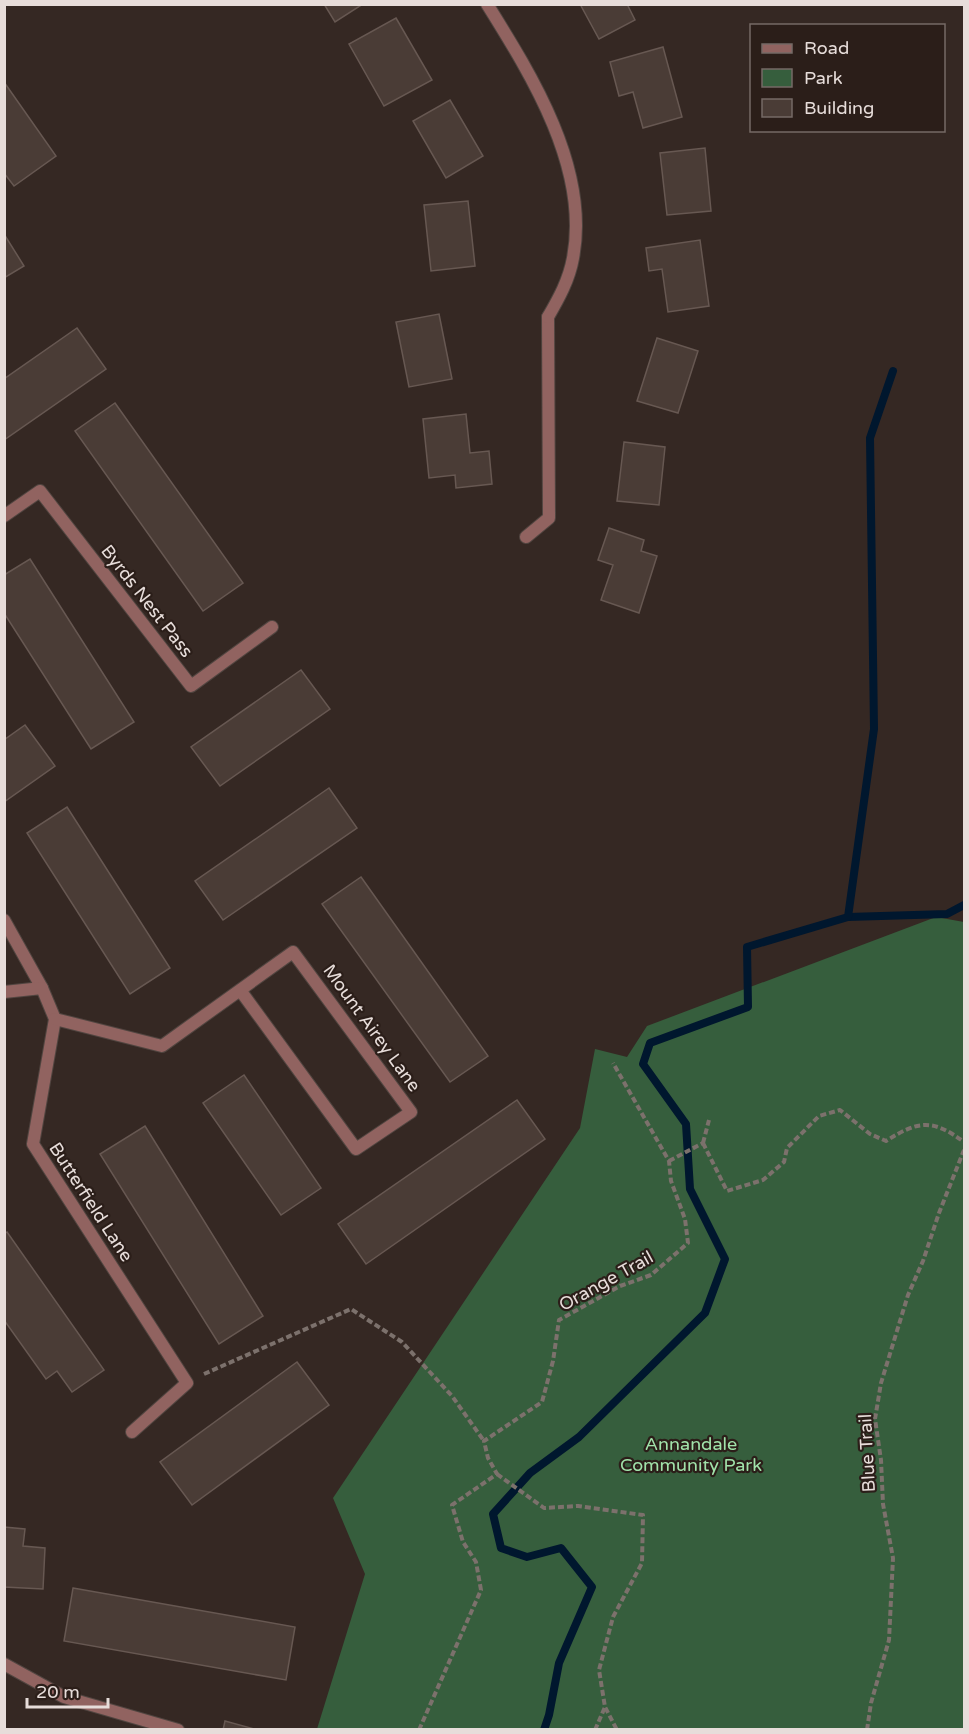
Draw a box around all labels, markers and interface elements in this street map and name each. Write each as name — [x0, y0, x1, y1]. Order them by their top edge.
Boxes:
legend — [750, 24, 945, 132]
text: Road — [804, 37, 849, 59]
text: Park — [804, 67, 843, 89]
text: Building — [804, 97, 874, 119]
street label: Byrds Nest Pass — [96, 540, 198, 662]
street label: Mount Airey Lane — [318, 960, 426, 1096]
street label: Butterfield Lane — [44, 1138, 138, 1266]
street label: Orange Trail — [555, 1246, 657, 1316]
street label: Blue Trail — [854, 1413, 880, 1493]
park label: Annandale Community Park — [620, 1433, 762, 1476]
scale bar — [27, 1671, 108, 1709]
text: 20 m — [36, 1681, 80, 1703]

